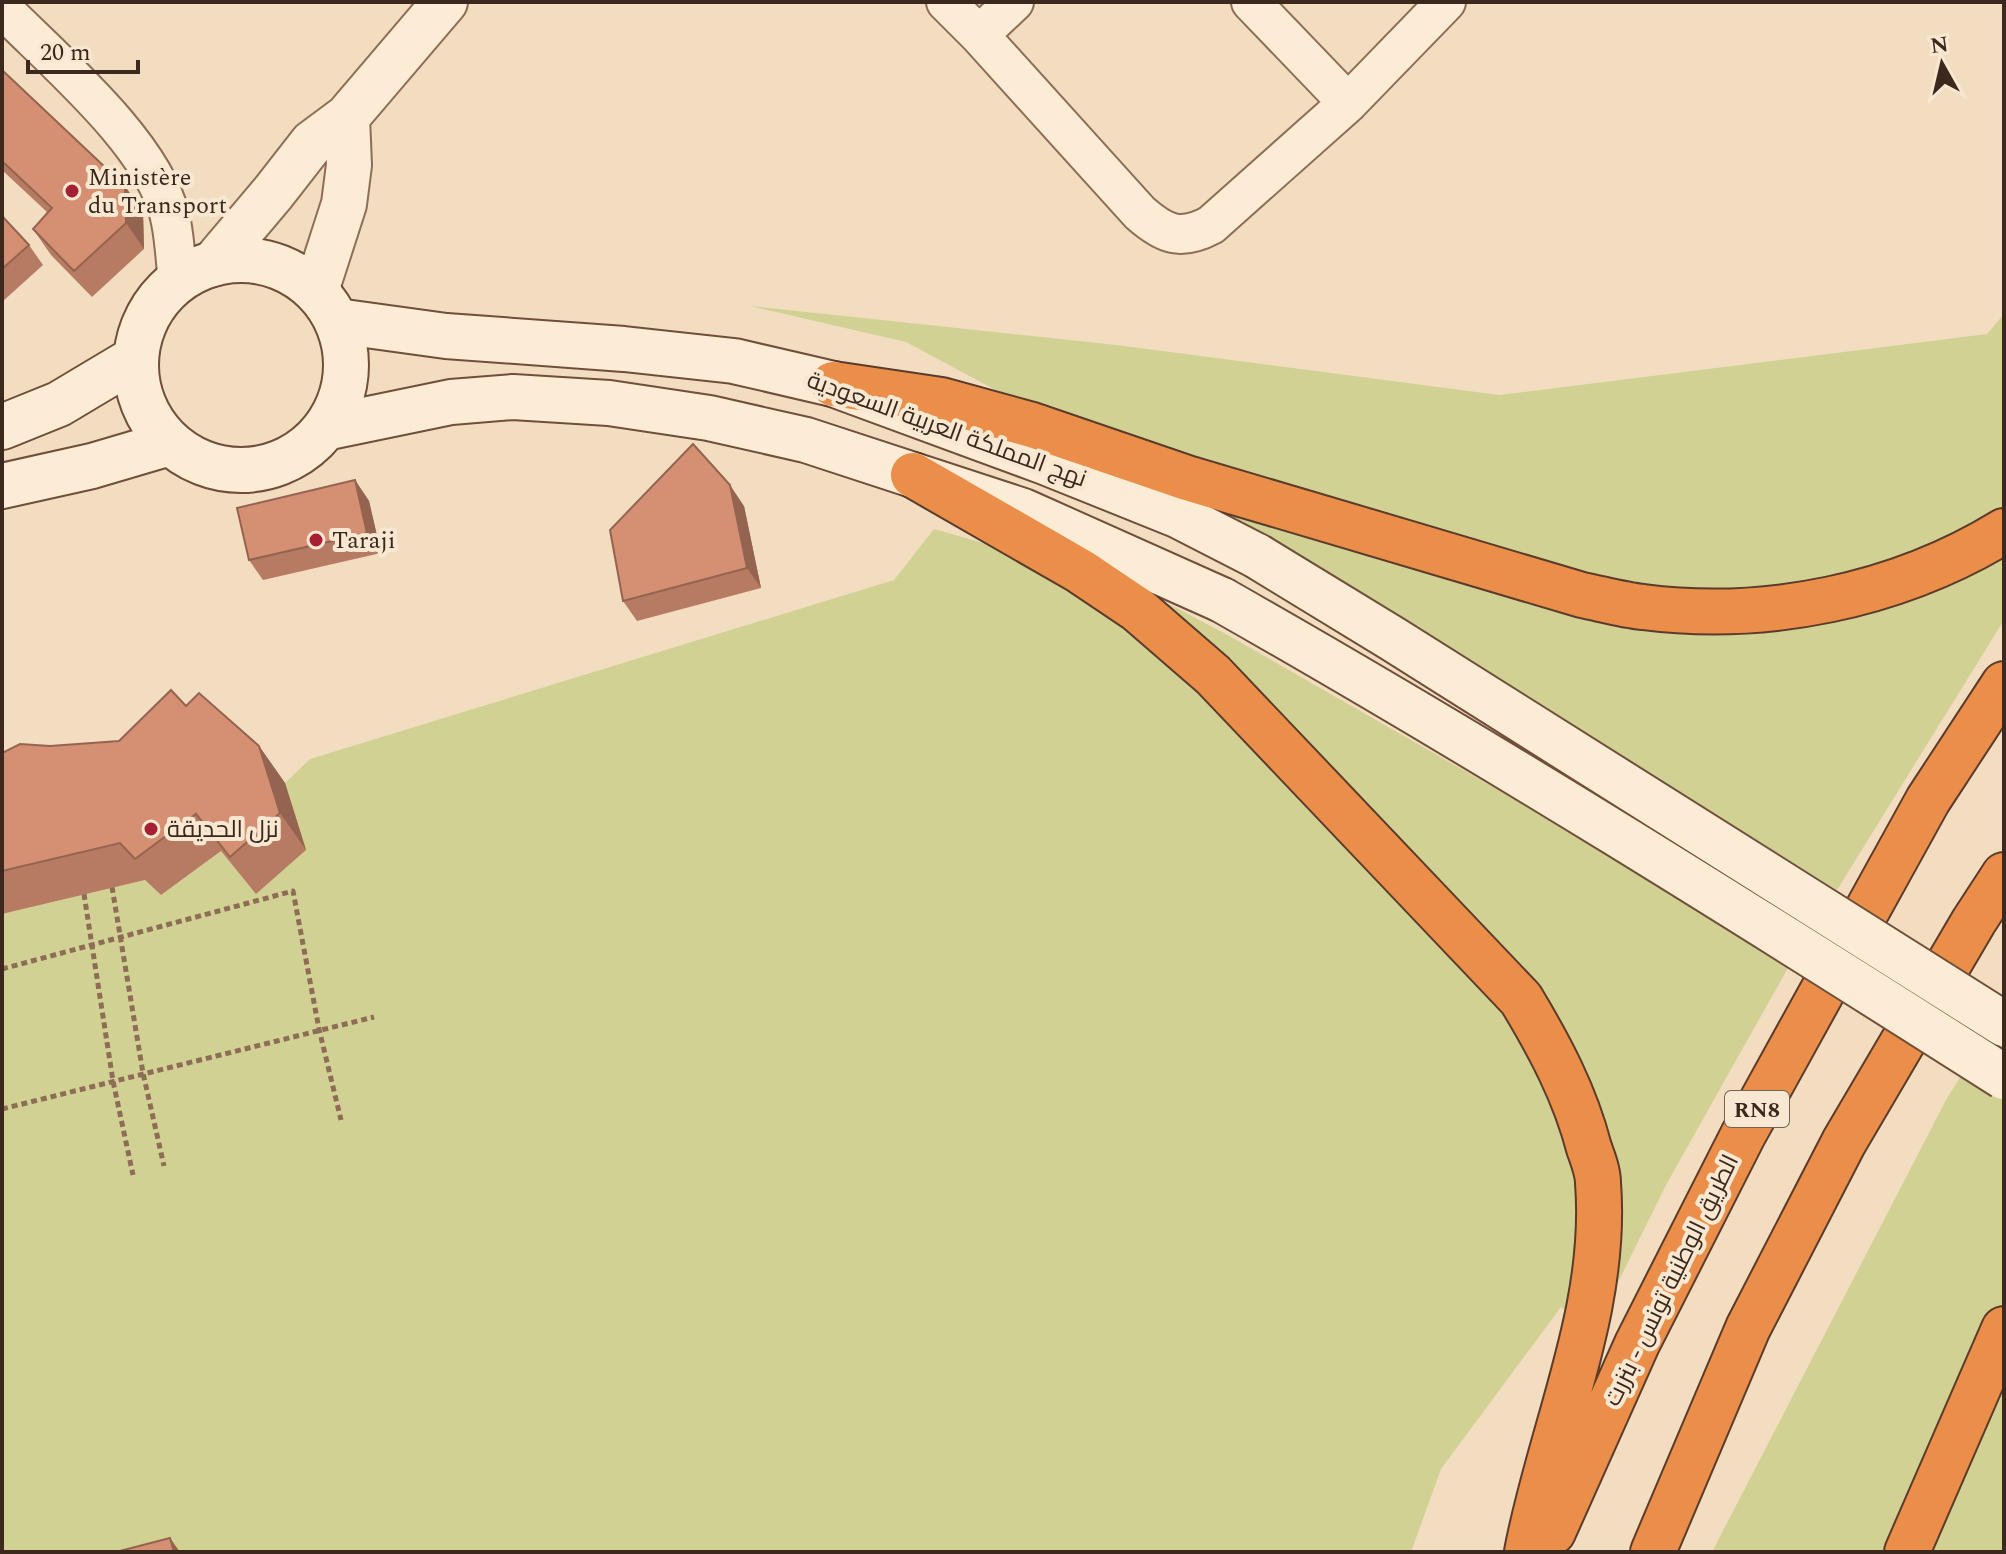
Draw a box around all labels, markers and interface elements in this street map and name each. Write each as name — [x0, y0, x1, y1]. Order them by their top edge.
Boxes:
scale bar — [28, 24, 138, 74]
north arrow — [1902, 24, 1982, 104]
text: N — [1928, 28, 1951, 63]
text: 20 m — [40, 35, 91, 71]
place label: Ministère du Transport — [88, 160, 227, 224]
marker: Ministère du Transport — [63, 182, 81, 200]
street label: نهج المملكة العربية السعودية — [802, 363, 1092, 497]
place label: Taraji — [332, 523, 396, 559]
marker: Taraji — [307, 531, 325, 549]
place label: نزل الحديقة — [167, 812, 279, 848]
marker: نزل الحديقة — [142, 820, 160, 838]
road number: RN8 — [1725, 1091, 1789, 1127]
street label: الطريق الوطنية تونس - بنزرت — [1595, 1148, 1749, 1413]

